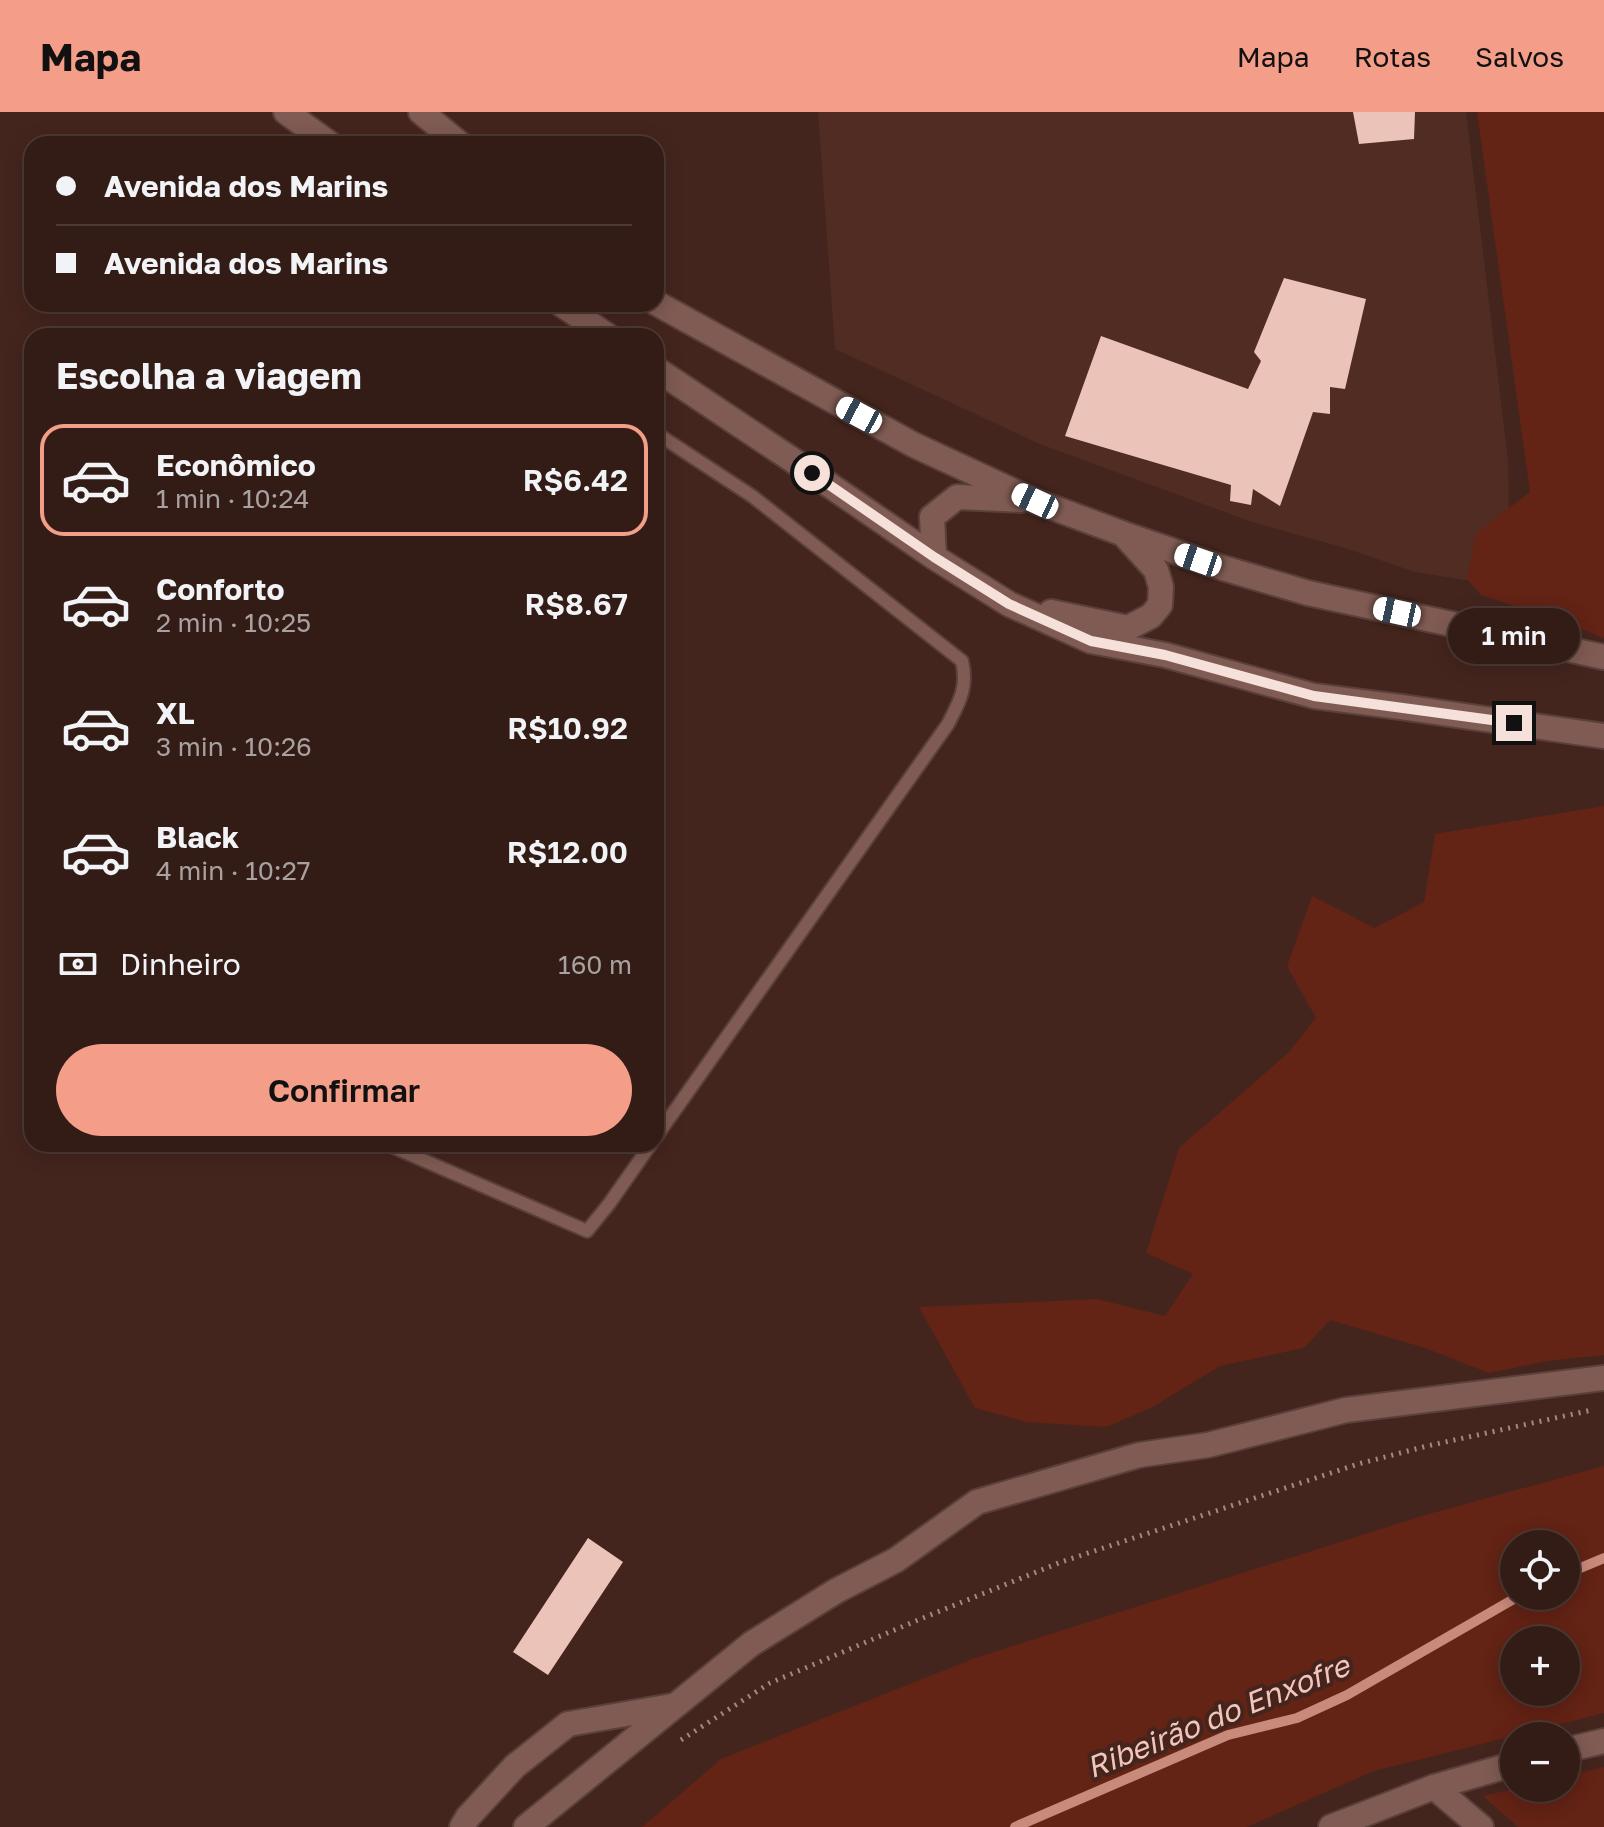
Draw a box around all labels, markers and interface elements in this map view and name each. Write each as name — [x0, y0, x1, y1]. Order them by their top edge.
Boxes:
text: Mapa — [40, 34, 141, 79]
text: Mapa — [1237, 40, 1310, 73]
text: Rotas — [1354, 40, 1431, 73]
text: Salvos — [1475, 40, 1564, 73]
text: Avenida dos Marins — [104, 168, 388, 204]
text: Avenida dos Marins — [104, 245, 388, 281]
text: Escolha a viagem — [56, 354, 362, 397]
car — [832, 393, 886, 437]
icon: car — [60, 444, 132, 516]
text: Econômico — [156, 447, 316, 483]
route start — [794, 455, 830, 491]
text: R$6.42 — [523, 462, 628, 498]
car — [1008, 480, 1062, 522]
text: 1 min · 10:24 — [156, 483, 309, 514]
car — [1171, 541, 1225, 579]
icon: car — [60, 568, 132, 640]
text: Conforto — [156, 571, 285, 607]
text: R$8.67 — [524, 586, 628, 622]
car — [1371, 595, 1423, 629]
text: 2 min · 10:25 — [156, 607, 311, 638]
callout: 1 min — [1448, 607, 1580, 663]
text: 1 min — [1481, 620, 1547, 651]
icon: car — [60, 692, 132, 764]
text: XL — [156, 695, 195, 731]
route end — [1496, 705, 1532, 741]
text: R$10.92 — [507, 710, 628, 746]
text: 3 min · 10:26 — [156, 731, 312, 762]
icon: car — [60, 816, 132, 888]
text: Black — [156, 819, 239, 855]
text: R$12.00 — [507, 834, 628, 870]
text: 4 min · 10:27 — [156, 855, 311, 886]
icon: cash — [56, 942, 100, 986]
text: Dinheiro — [120, 946, 241, 982]
text: 160 m — [558, 949, 632, 980]
button: Confirmar — [56, 1044, 632, 1136]
map controls — [1500, 1530, 1580, 1802]
button: locate — [1500, 1530, 1580, 1610]
button: + — [1500, 1626, 1580, 1706]
water label: Ribeirão do Enxofre — [1081, 1646, 1357, 1785]
button: − — [1500, 1722, 1580, 1802]

